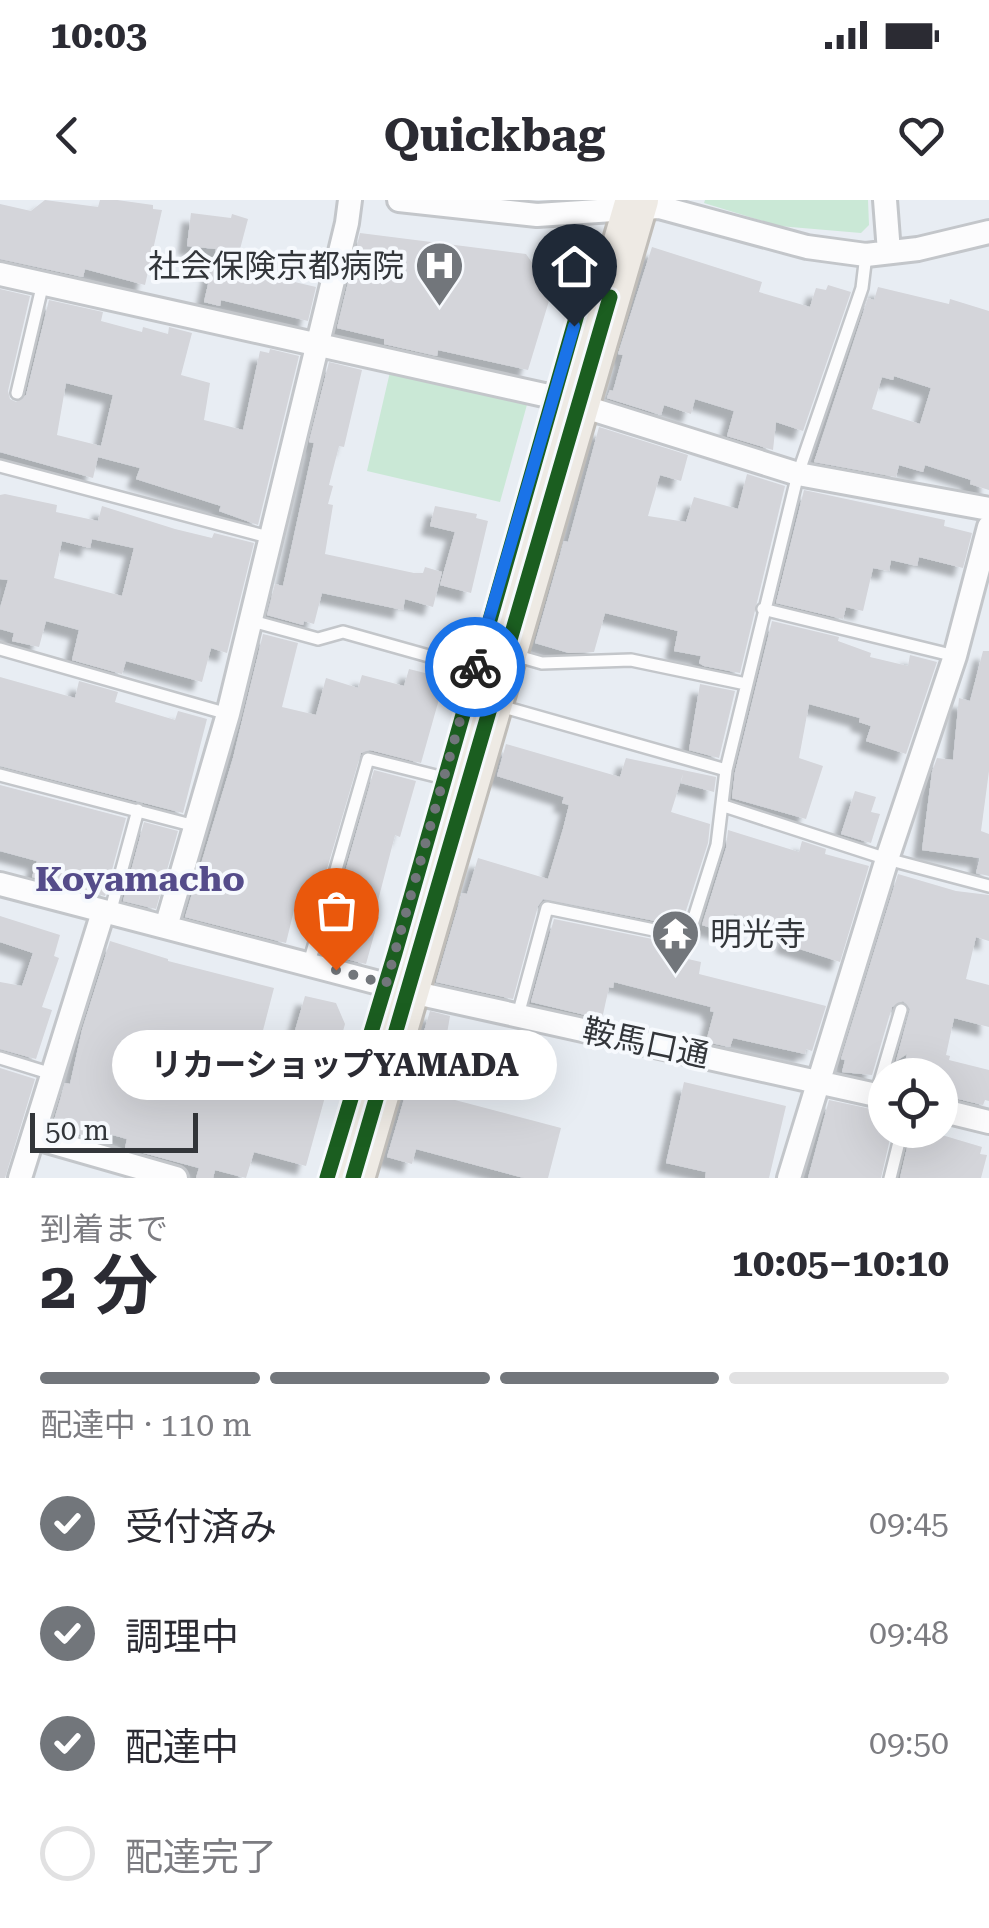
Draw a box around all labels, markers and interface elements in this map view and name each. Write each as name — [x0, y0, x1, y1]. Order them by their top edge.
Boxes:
text: 10:03 — [50, 13, 147, 57]
icon: back — [40, 108, 95, 163]
icon: heart — [894, 108, 949, 163]
text: Quickbag — [384, 109, 605, 162]
pin — [532, 224, 617, 327]
icon: home — [547, 239, 602, 294]
hospital icon: 社会保険京都病院 — [413, 240, 465, 308]
place label: 社会保険京都病院 — [148, 247, 404, 285]
courier — [425, 617, 525, 717]
icon: bike — [448, 640, 503, 695]
district label: Koyamacho — [35, 859, 245, 900]
pin — [294, 868, 379, 971]
icon: bag — [309, 883, 364, 938]
temple icon: 明光寺 — [649, 908, 701, 976]
place label: 明光寺 — [710, 915, 806, 953]
street label: 鞍馬口通 — [579, 1011, 713, 1075]
callout: リカーショップYAMADA — [114, 1030, 558, 1100]
text: リカーショップYAMADA — [150, 1046, 519, 1084]
map controls — [868, 1058, 958, 1148]
button: locate — [868, 1058, 958, 1148]
scale bar — [30, 1108, 198, 1153]
text: 50 m — [45, 1114, 109, 1147]
text: 到着まで — [40, 1210, 168, 1248]
text: 10:05–10:10 — [732, 1241, 949, 1285]
text: 2 分 — [40, 1248, 158, 1324]
text: 配達中 · 110 m — [40, 1406, 251, 1444]
icon: check — [40, 1496, 95, 1551]
text: 09:45 — [869, 1504, 949, 1542]
text: 受付済み — [125, 1505, 277, 1549]
icon: check — [40, 1606, 95, 1661]
text: 09:48 — [869, 1614, 949, 1652]
text: 調理中 — [125, 1615, 239, 1659]
icon: check — [40, 1716, 95, 1771]
text: 09:50 — [869, 1724, 949, 1762]
text: 配達中 — [125, 1725, 239, 1769]
text: 配達完了 — [125, 1835, 277, 1879]

